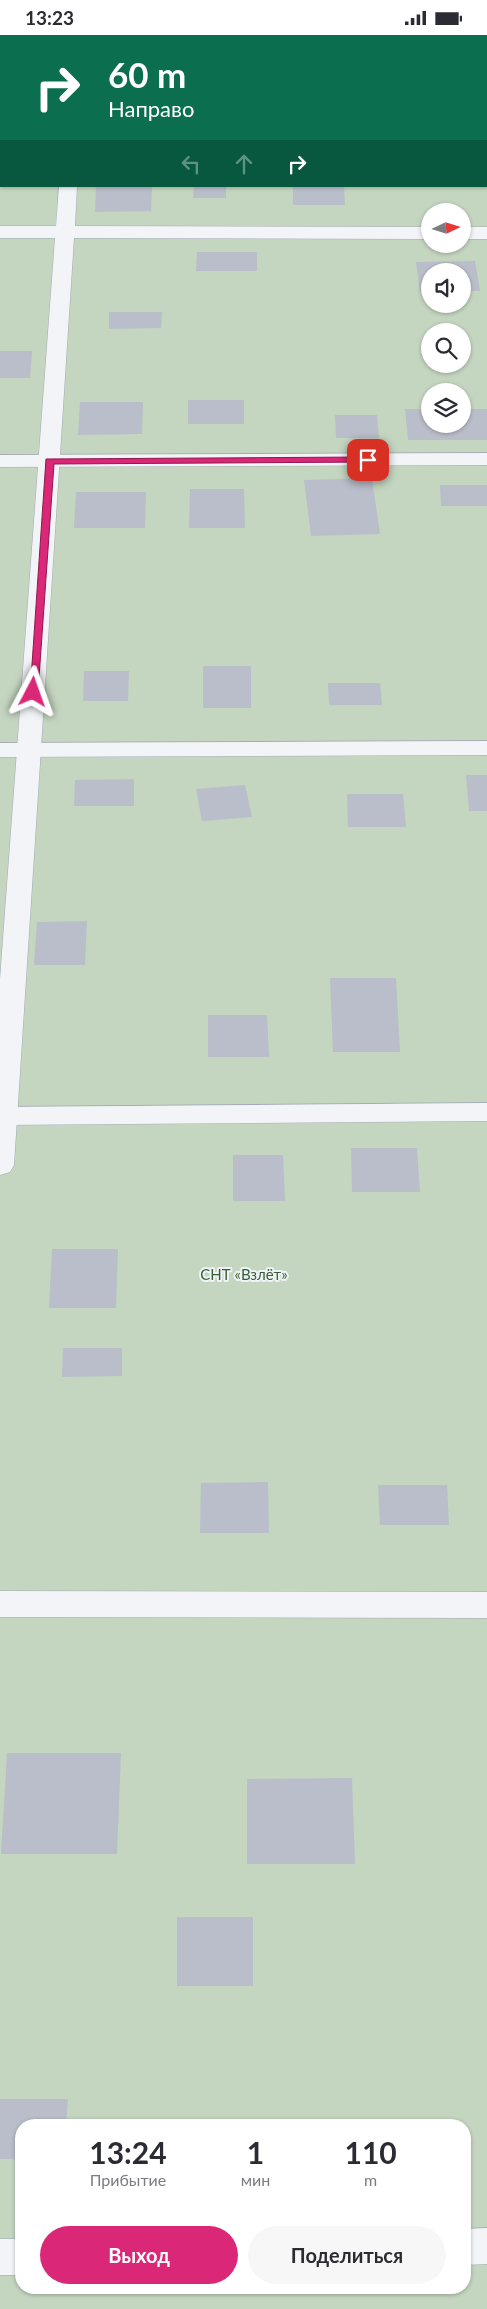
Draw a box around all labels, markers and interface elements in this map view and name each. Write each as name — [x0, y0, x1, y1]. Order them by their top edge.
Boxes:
text: 13:23 — [25, 6, 74, 29]
text: 60 m — [108, 53, 186, 95]
icon: right — [25, 55, 90, 120]
text: Направо — [108, 95, 194, 122]
icon: left — [177, 150, 205, 178]
icon: ahead — [230, 150, 258, 178]
icon: right — [283, 150, 311, 178]
north arrow — [421, 203, 471, 253]
map controls — [421, 203, 471, 433]
button: sound — [421, 263, 471, 313]
button: search — [421, 323, 471, 373]
button: layers — [421, 383, 471, 433]
pin — [347, 439, 389, 481]
icon: arrive — [354, 446, 382, 474]
position arrow — [6, 665, 58, 717]
park label: СНТ «Взлёт» — [200, 1265, 288, 1283]
text: 13:24 — [89, 2134, 167, 2170]
text: 1 — [247, 2134, 264, 2170]
text: 110 — [345, 2134, 397, 2170]
text: Прибытие — [90, 2170, 166, 2189]
text: мин — [241, 2170, 270, 2189]
text: m — [364, 2170, 377, 2189]
button: Выход — [40, 2226, 238, 2284]
button: Поделиться — [248, 2226, 446, 2284]

